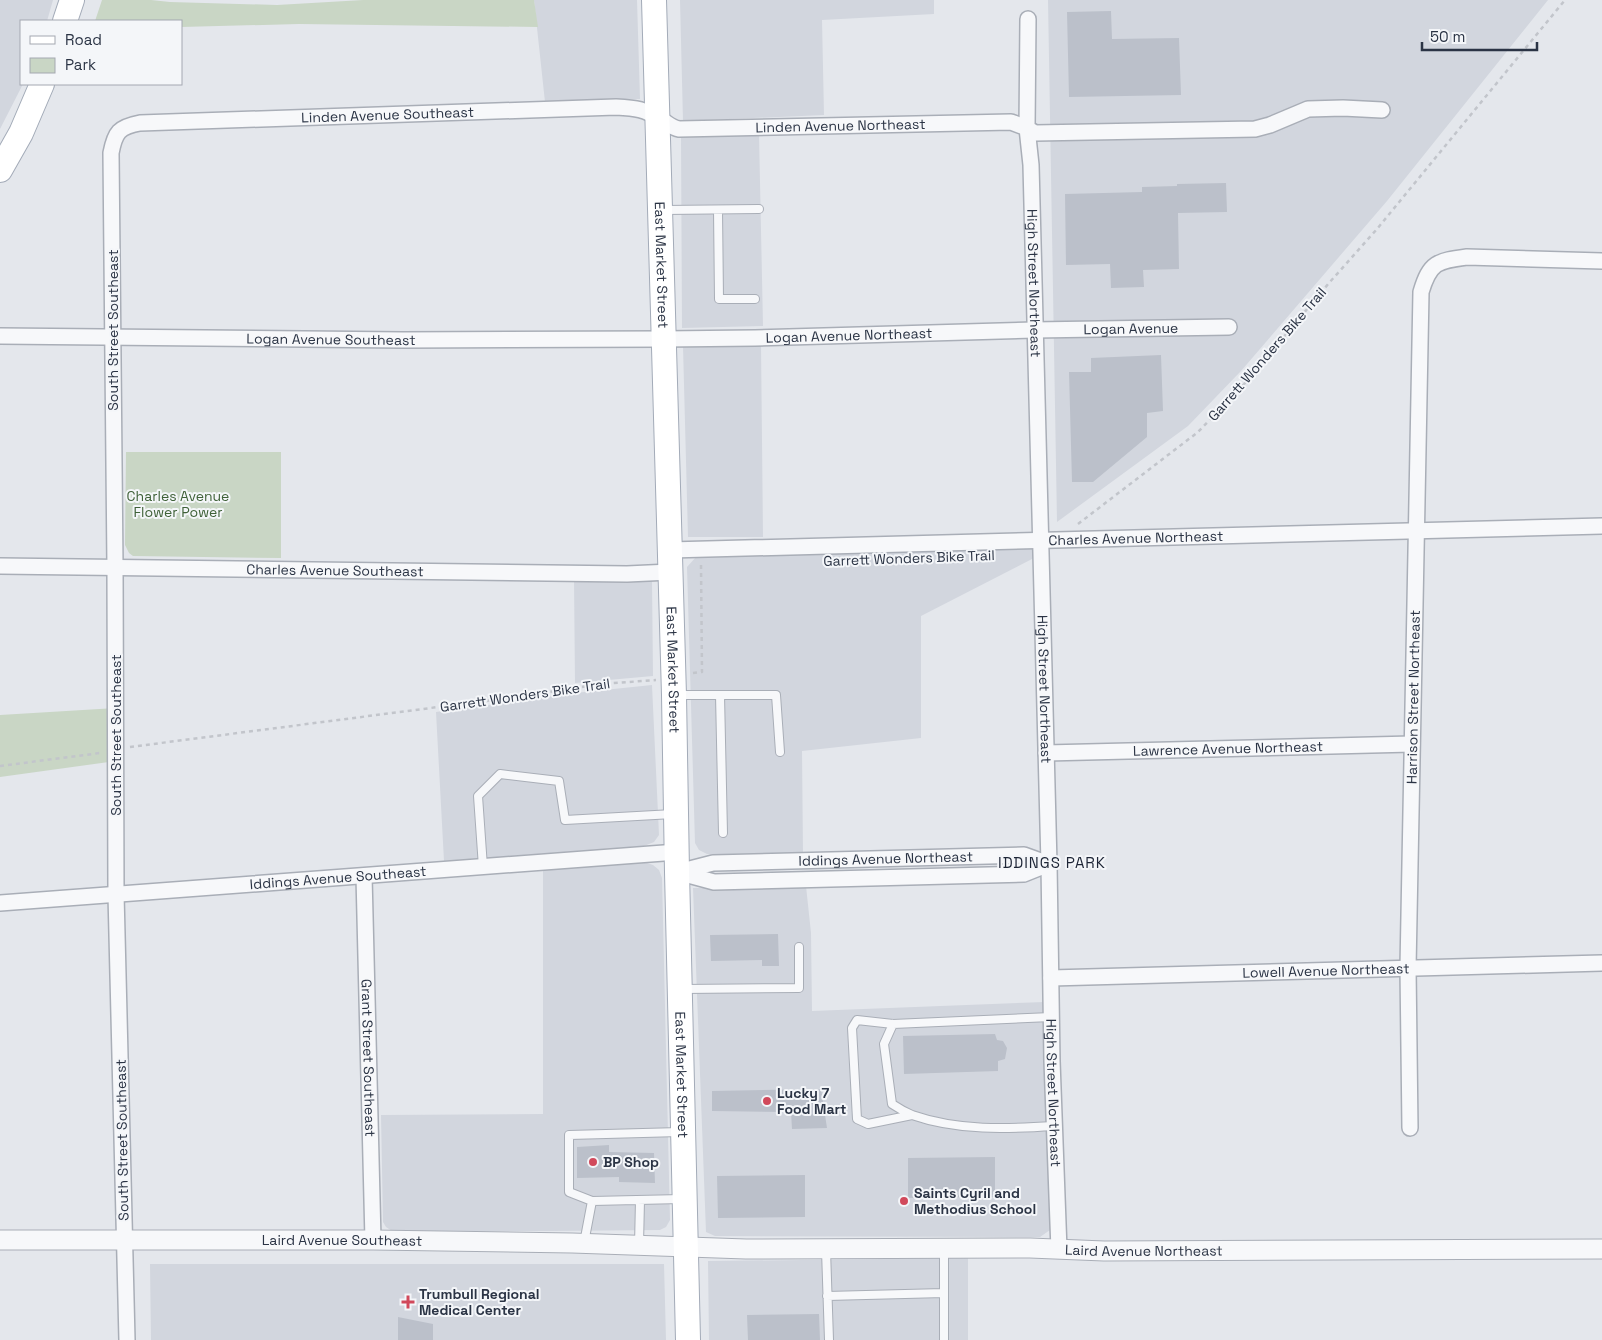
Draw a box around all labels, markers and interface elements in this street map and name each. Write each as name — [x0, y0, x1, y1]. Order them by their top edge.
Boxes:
legend — [20, 20, 182, 85]
scale bar — [1422, 20, 1537, 52]
text: 50 m — [1430, 27, 1465, 46]
text: Road — [65, 30, 102, 49]
text: Park — [65, 55, 96, 74]
street label: Linden Avenue Southeast — [301, 103, 474, 127]
street label: Linden Avenue Northeast — [755, 115, 926, 136]
street label: East Market Street — [651, 201, 672, 328]
street label: High Street Northeast — [1023, 209, 1045, 358]
street label: South Street Southeast — [104, 249, 122, 411]
street label: Garrett Wonders Bike Trail — [1204, 283, 1330, 425]
street label: Logan Avenue — [1083, 319, 1178, 338]
street label: Logan Avenue Northeast — [765, 324, 933, 347]
street label: Logan Avenue Southeast — [246, 329, 416, 349]
park label: Charles Avenue Flower Power — [127, 487, 229, 521]
street label: Charles Avenue Northeast — [1048, 527, 1223, 549]
street label: Garrett Wonders Bike Trail — [823, 546, 995, 570]
street label: Charles Avenue Southeast — [246, 560, 424, 580]
street label: East Market Street — [662, 606, 684, 733]
street label: Harrison Street Northeast — [1403, 610, 1424, 784]
street label: High Street Northeast — [1034, 615, 1055, 763]
street label: South Street Southeast — [107, 654, 125, 816]
street label: Garrett Wonders Bike Trail — [439, 674, 611, 716]
street label: Lawrence Avenue Northeast — [1133, 737, 1323, 760]
street label: Iddings Avenue Northeast — [798, 847, 973, 870]
district label: IDDINGS PARK — [998, 853, 1106, 872]
street label: Iddings Avenue Southeast — [249, 862, 427, 893]
street label: Lowell Avenue Northeast — [1242, 959, 1410, 982]
street label: Grant Street Southeast — [358, 979, 379, 1137]
street label: East Market Street — [671, 1011, 692, 1138]
street label: High Street Northeast — [1042, 1019, 1065, 1167]
street label: South Street Southeast — [112, 1059, 132, 1221]
place label: Lucky 7 Food Mart — [777, 1084, 846, 1118]
marker: Lucky 7 Food Mart — [761, 1095, 773, 1107]
place label: BP Shop — [603, 1153, 659, 1171]
marker: BP Shop — [587, 1156, 599, 1168]
place label: Saints Cyril and Methodius School — [914, 1184, 1036, 1218]
marker: Saints Cyril and Methodius School — [898, 1195, 910, 1207]
street label: Laird Avenue Southeast — [262, 1231, 422, 1250]
street label: Laird Avenue Northeast — [1064, 1240, 1223, 1260]
place label: Trumbull Regional Medical Center — [419, 1285, 540, 1319]
marker: Trumbull Regional Medical Center — [401, 1295, 415, 1309]

